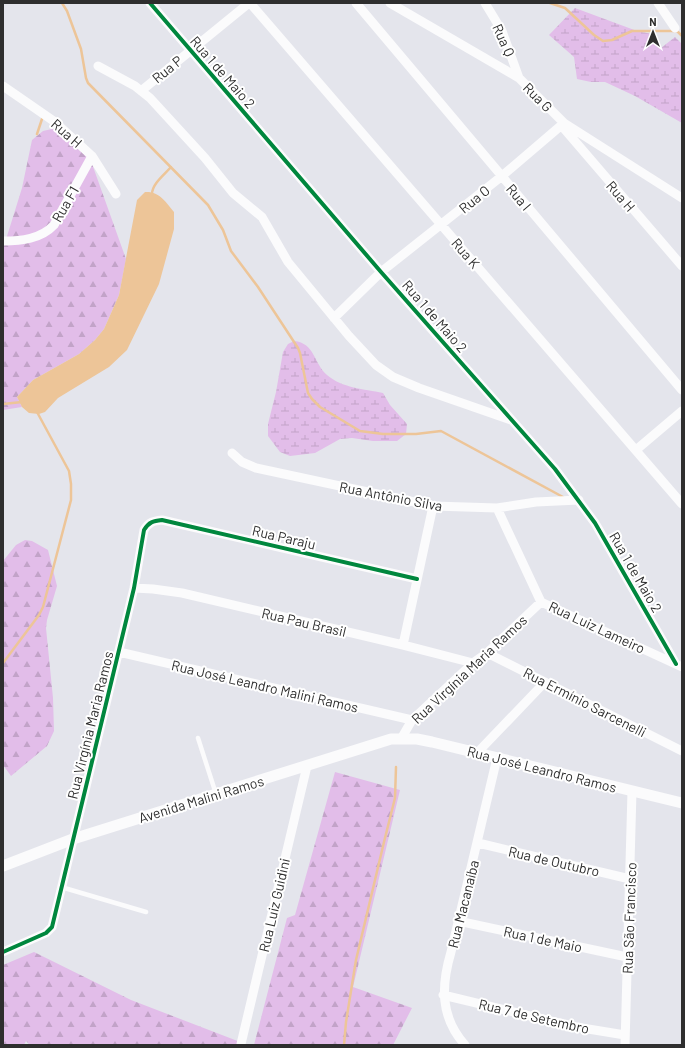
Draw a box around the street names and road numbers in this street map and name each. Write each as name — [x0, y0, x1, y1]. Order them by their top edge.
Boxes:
street label: Rua Q — [489, 21, 519, 59]
street label: Rua 1 de Maio 2 — [187, 32, 259, 112]
street label: Rua P — [148, 52, 186, 86]
street label: Rua G — [520, 79, 556, 115]
street label: Rua H — [48, 115, 86, 151]
street label: Rua H — [603, 177, 639, 215]
street label: Rua I — [503, 180, 535, 214]
street label: Rua O — [455, 181, 493, 217]
street label: Rua F1 — [48, 183, 82, 225]
street label: Rua K — [448, 234, 484, 272]
street label: Rua 1 de Maio 2 — [399, 276, 471, 356]
street label: Rua Antônio Silva — [338, 478, 444, 514]
street label: Rua Paraju — [251, 521, 317, 553]
street label: Rua 1 de Maio 2 — [606, 529, 666, 615]
street label: Rua Luiz Lameiro — [546, 597, 648, 657]
street label: Rua Pau Brasil — [260, 604, 348, 640]
street label: Rua Virgínia Maria Ramos — [408, 611, 530, 727]
street label: Rua Virgínia Maria Ramos — [63, 649, 117, 801]
street label: Rua José Leandro Malini Ramos — [170, 656, 360, 716]
street label: Rua Ermínio Sarcenelli — [521, 664, 649, 740]
street label: Rua José Leandro Ramos — [466, 742, 619, 796]
street label: Avenida Malini Ramos — [136, 772, 266, 826]
street label: Rua de Outubro — [507, 842, 601, 880]
street label: Rua Luiz Guidini — [255, 856, 293, 954]
street label: Rua Macanaíba — [444, 858, 482, 950]
street label: Rua São Francisco — [619, 862, 639, 974]
street label: Rua 1 de Maio — [502, 922, 584, 956]
street label: Rua 7 de Setembro — [477, 995, 591, 1037]

